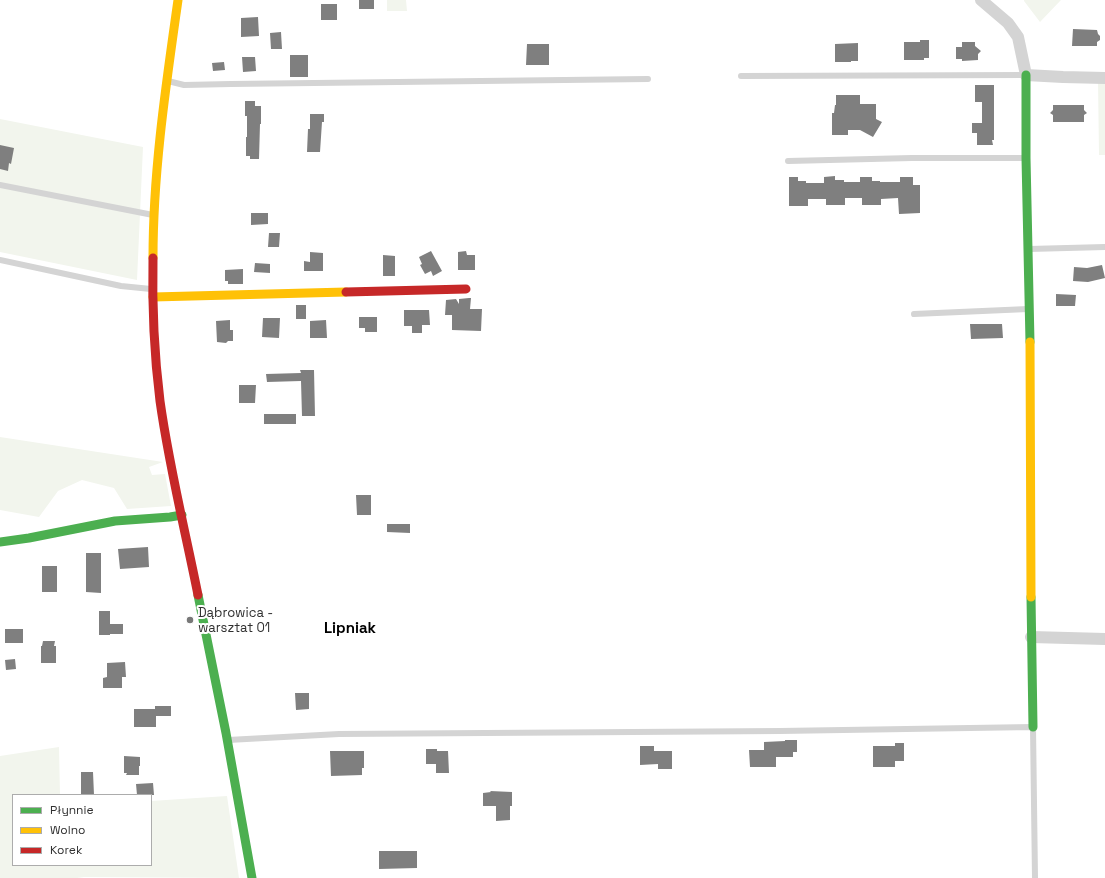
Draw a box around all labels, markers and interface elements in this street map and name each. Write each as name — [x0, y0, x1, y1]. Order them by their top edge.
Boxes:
place label: Dąbrowica - warsztat 01 — [198, 605, 273, 636]
marker: Dąbrowica - warsztat 01 — [185, 615, 195, 625]
district label: Lipniak — [324, 620, 376, 638]
legend — [12, 794, 152, 866]
text: Płynnie — [50, 802, 94, 818]
text: Wolno — [50, 822, 85, 838]
text: Korek — [50, 842, 82, 858]

